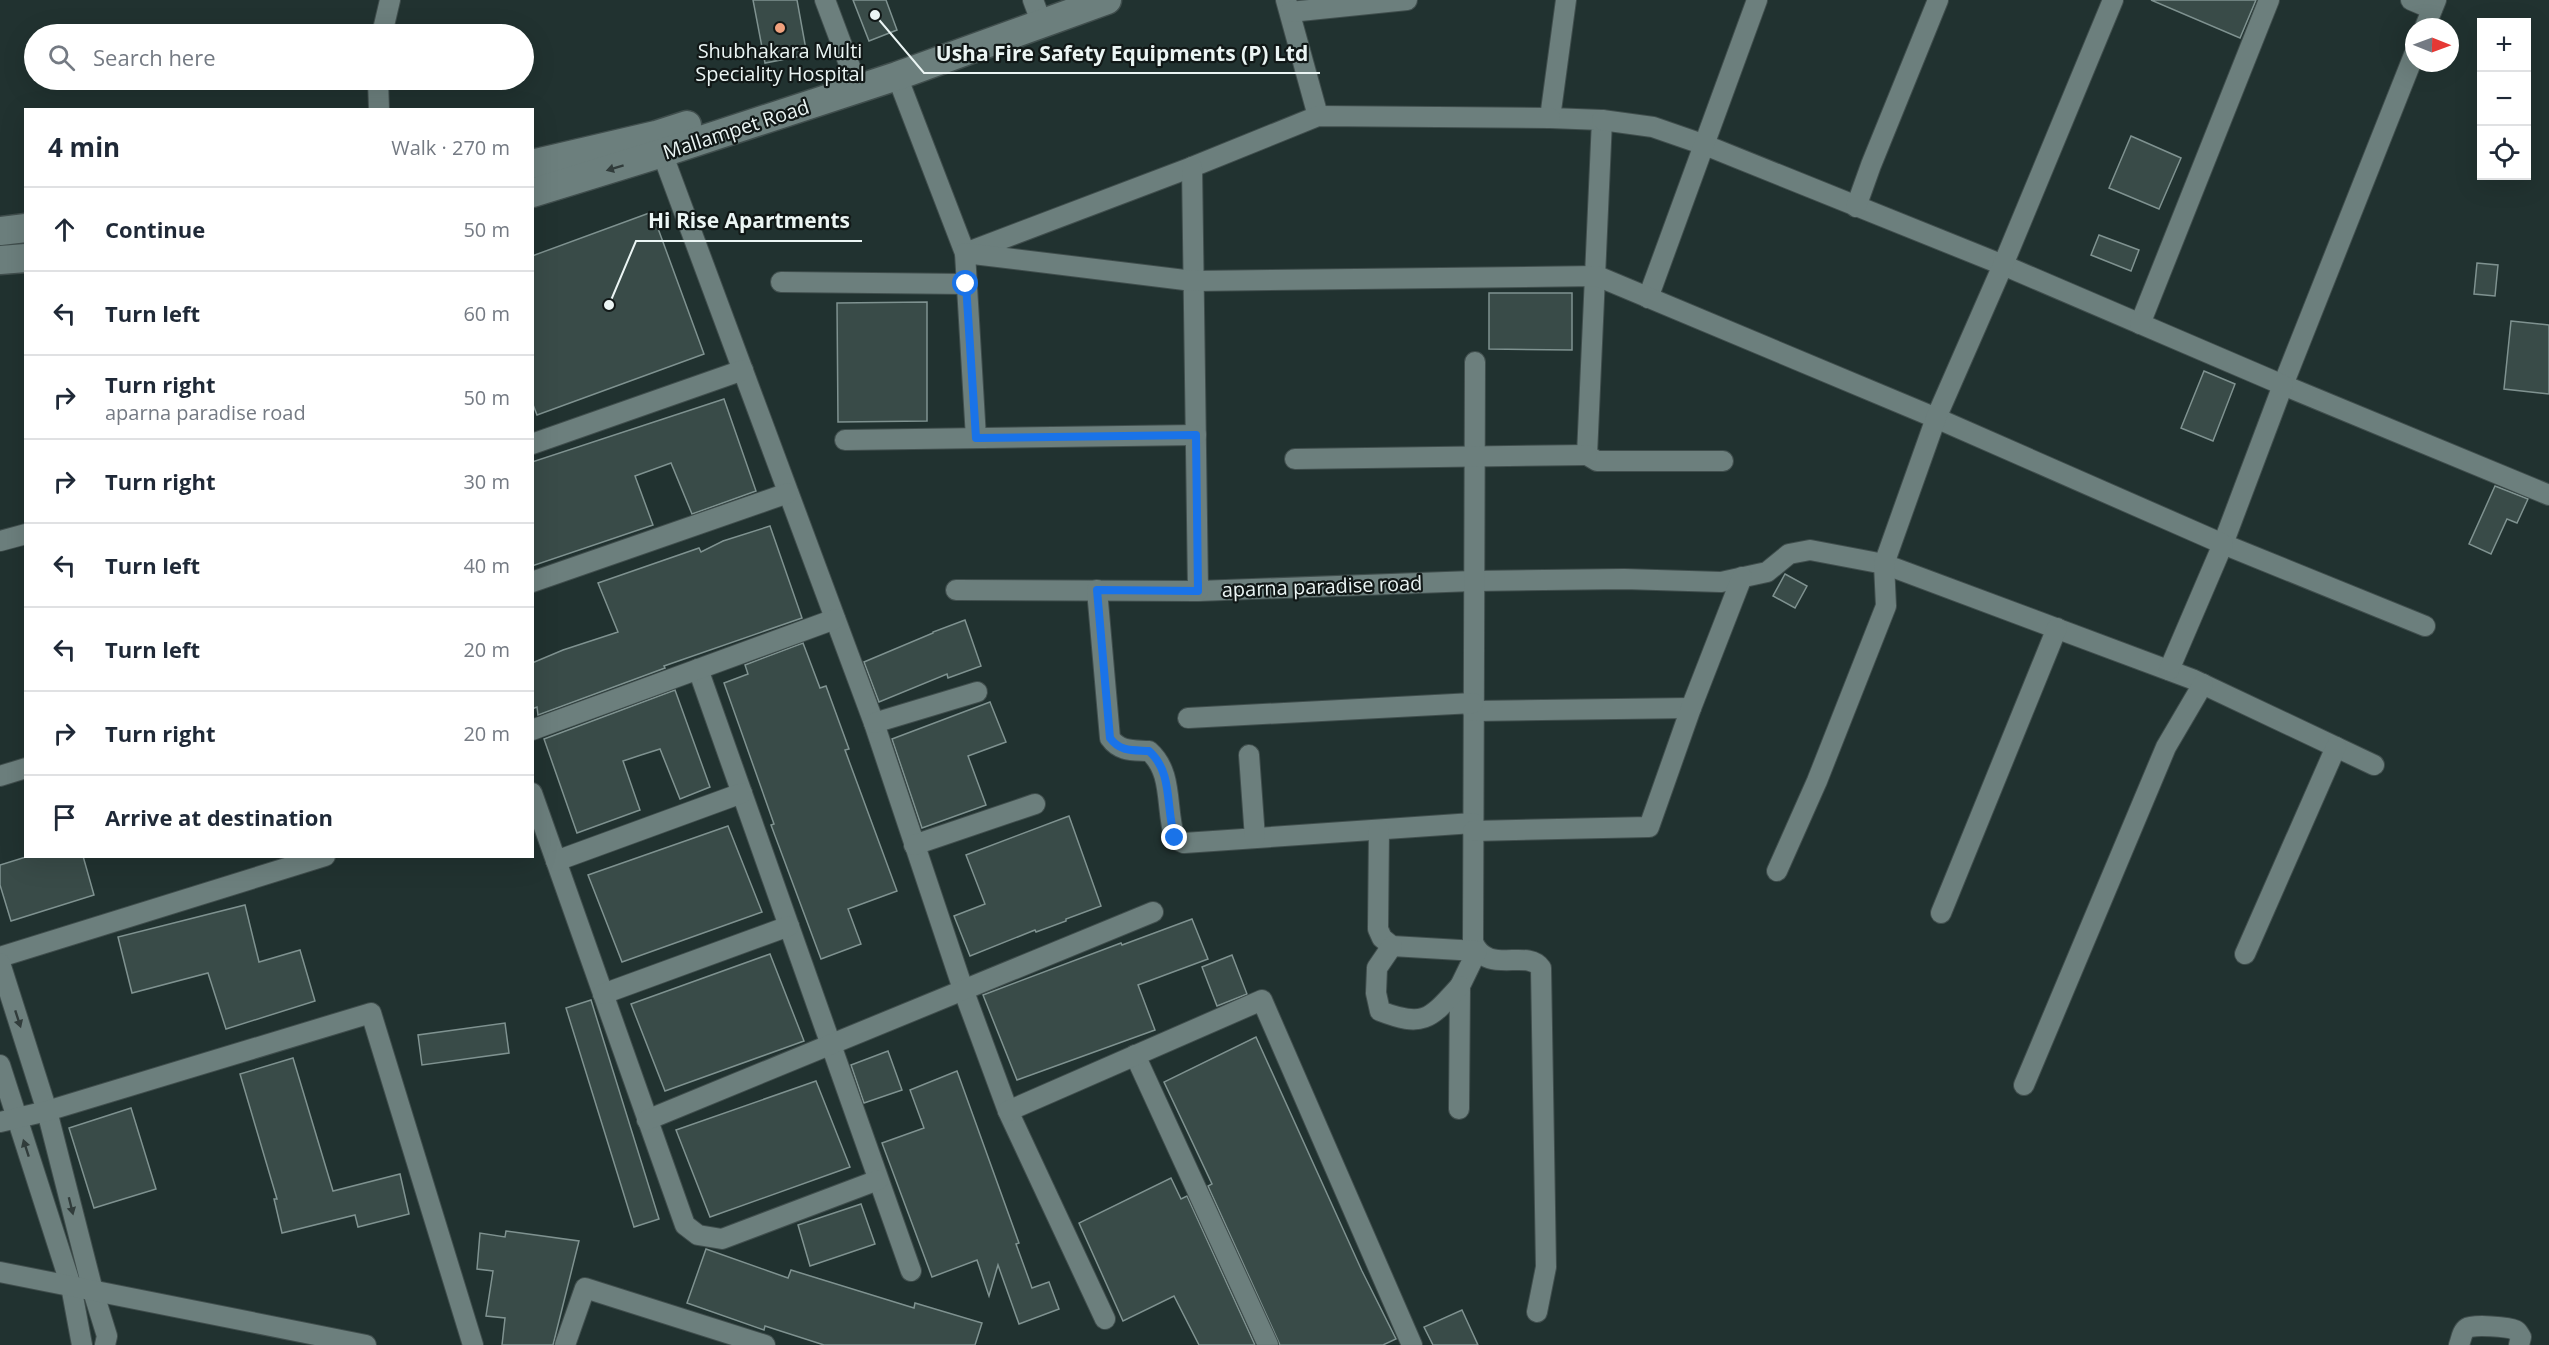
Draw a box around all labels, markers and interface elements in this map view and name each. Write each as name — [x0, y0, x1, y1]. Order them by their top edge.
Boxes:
north arrow — [2405, 18, 2459, 72]
map controls — [2477, 18, 2531, 180]
button: + — [2477, 18, 2531, 72]
marker: Shubhakara Multi Speciality Hospital — [773, 21, 787, 35]
search box — [24, 24, 534, 90]
callout: Usha Fire Safety Equipments (P) Ltd — [924, 34, 1320, 73]
place label: Shubhakara Multi Speciality Hospital — [695, 37, 865, 87]
text: Usha Fire Safety Equipments (P) Ltd — [936, 39, 1308, 67]
icon: search — [45, 41, 78, 74]
text: Search here — [93, 42, 216, 72]
button: − — [2477, 72, 2531, 126]
street label: Mallampet Road — [659, 93, 813, 165]
button: locate — [2477, 126, 2531, 180]
text: 4 min — [48, 129, 120, 165]
text: Walk · 270 m — [391, 134, 510, 161]
one-way arrow — [606, 164, 624, 173]
callout: Hi Rise Apartments — [636, 202, 862, 241]
text: Hi Rise Apartments — [648, 206, 850, 234]
icon: ahead — [48, 213, 81, 246]
text: Continue — [105, 214, 205, 244]
text: 50 m — [463, 216, 510, 243]
route start — [952, 270, 978, 296]
icon: left — [48, 297, 81, 330]
text: Turn left — [105, 298, 200, 328]
text: 60 m — [463, 300, 510, 327]
text: Turn right — [105, 369, 216, 399]
icon: right — [48, 381, 81, 414]
text: 50 m — [463, 384, 510, 411]
text: aparna paradise road — [105, 399, 306, 426]
icon: right — [48, 465, 81, 498]
text: Turn right — [105, 466, 216, 496]
text: 30 m — [463, 468, 510, 495]
icon: left — [48, 549, 81, 582]
text: Turn left — [105, 550, 200, 580]
text: 40 m — [463, 552, 510, 579]
street label: aparna paradise road — [1221, 569, 1423, 603]
icon: left — [48, 633, 81, 666]
text: Turn left — [105, 634, 200, 664]
text: 20 m — [463, 636, 510, 663]
icon: right — [48, 717, 81, 750]
text: Turn right — [105, 718, 216, 748]
text: 20 m — [463, 720, 510, 747]
icon: arrive — [48, 801, 81, 834]
text: Arrive at destination — [105, 802, 333, 832]
route end — [1161, 824, 1187, 850]
one-way arrow — [14, 1010, 23, 1028]
one-way arrow — [21, 1139, 30, 1157]
one-way arrow — [67, 1197, 77, 1215]

